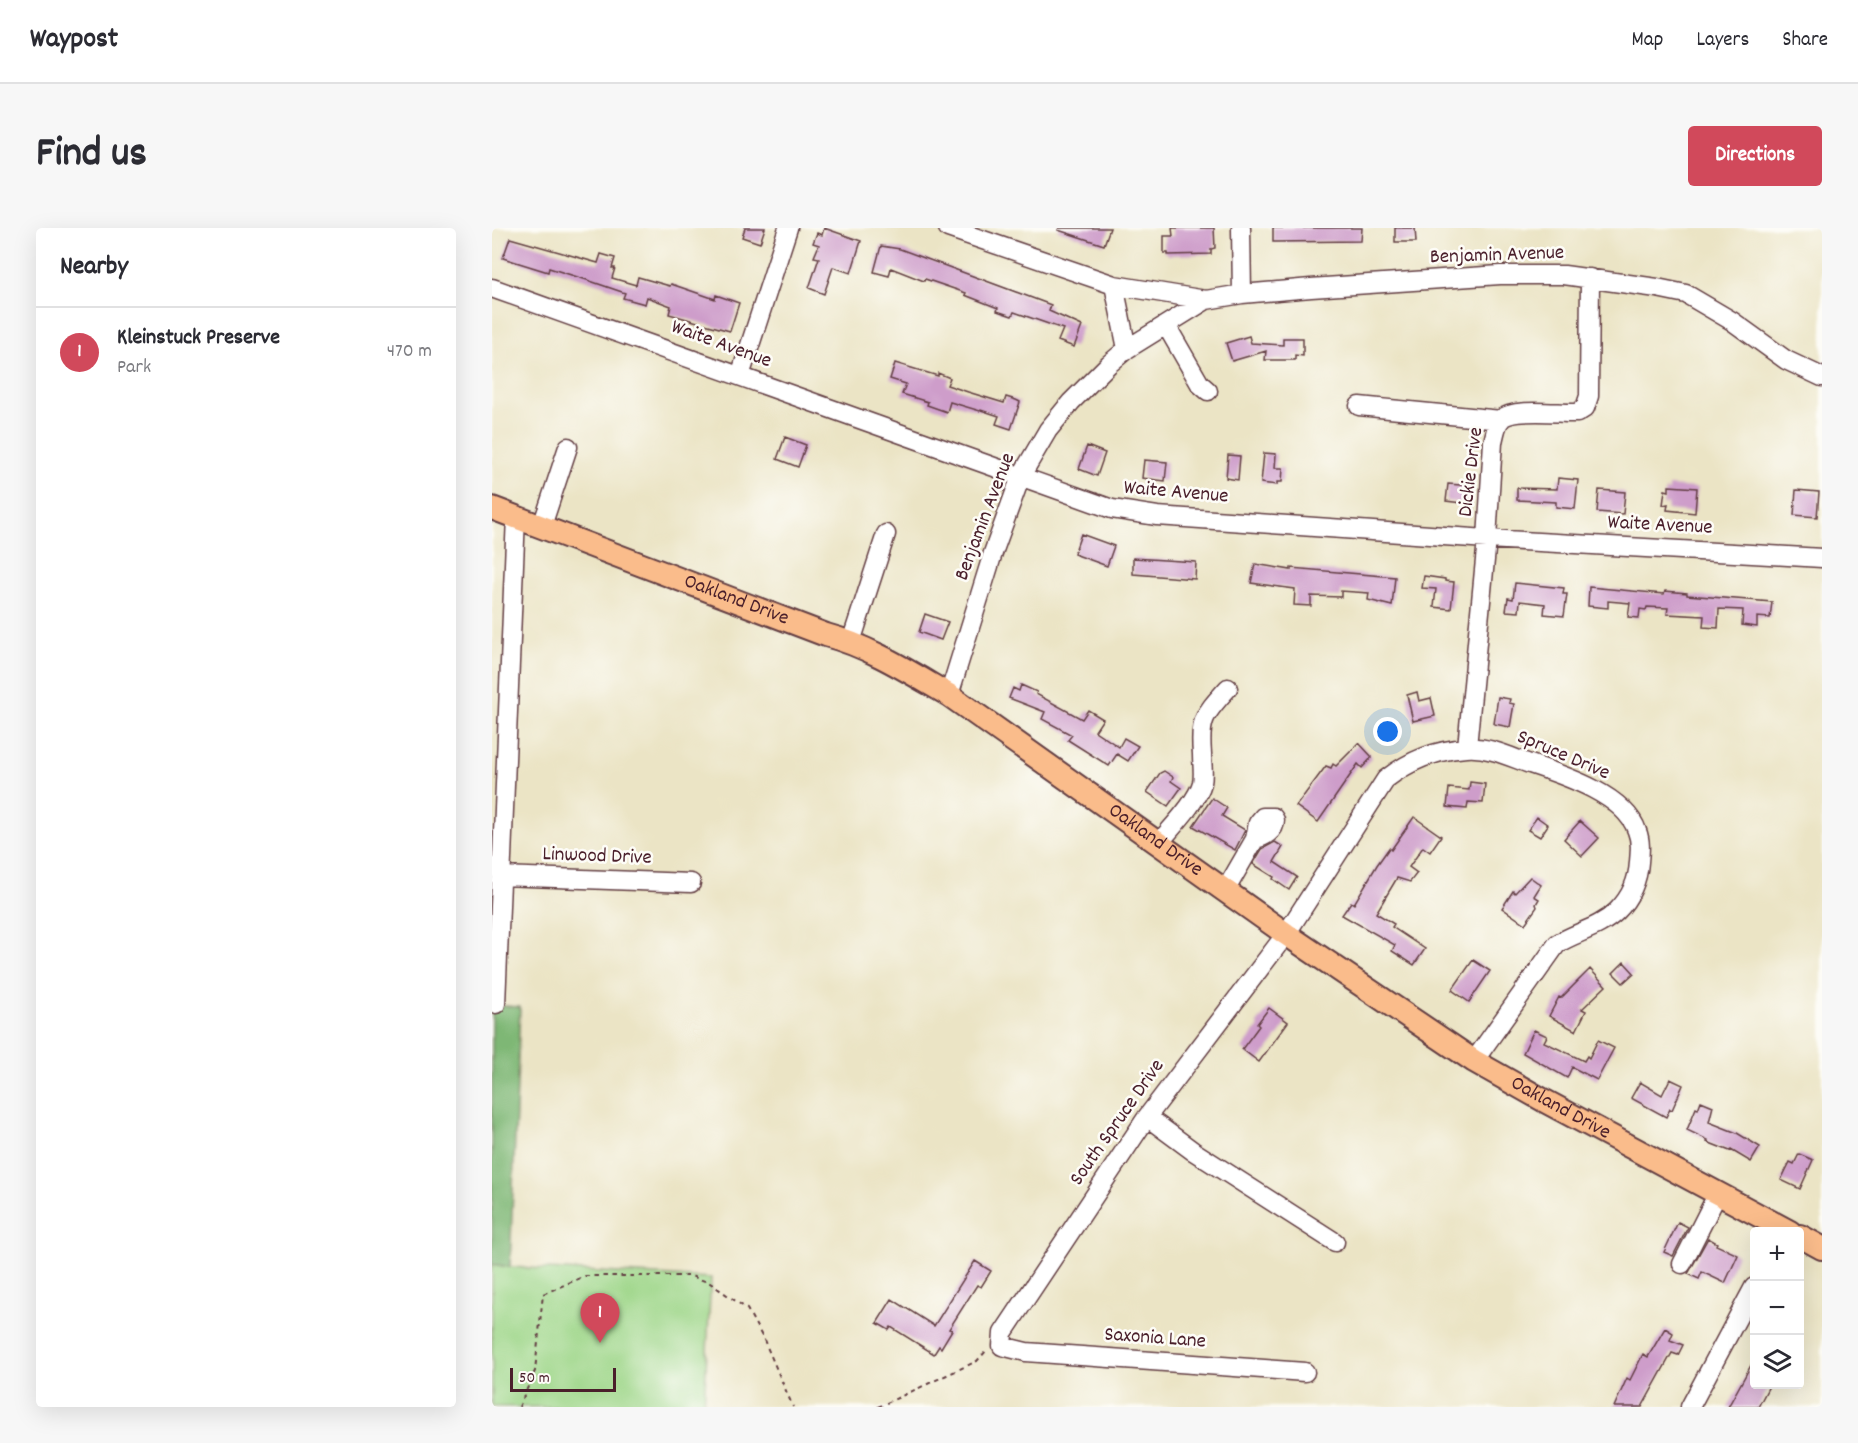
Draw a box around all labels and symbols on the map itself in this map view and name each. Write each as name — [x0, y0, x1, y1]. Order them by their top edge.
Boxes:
street label: Benjamin Avenue — [1429, 239, 1565, 273]
street label: Waite Avenue — [667, 313, 775, 377]
street label: Dickie Drive — [1452, 425, 1492, 519]
street label: Benjamin Avenue — [948, 449, 1024, 585]
street label: Waite Avenue — [1122, 473, 1230, 513]
street label: Waite Avenue — [1607, 508, 1713, 544]
street label: Oakland Drive — [679, 567, 793, 634]
your location — [1373, 717, 1402, 746]
street label: Spruce Drive — [1512, 723, 1614, 789]
street label: Oakland Drive — [1101, 797, 1209, 885]
street label: Linwood Drive — [542, 840, 652, 874]
street label: South Spruce Drive — [1063, 1054, 1173, 1192]
street label: Oakland Drive — [1504, 1069, 1616, 1148]
pin: 1 — [580, 1294, 620, 1343]
street label: Saxonia Lane — [1103, 1320, 1207, 1358]
scale bar — [510, 1365, 616, 1392]

